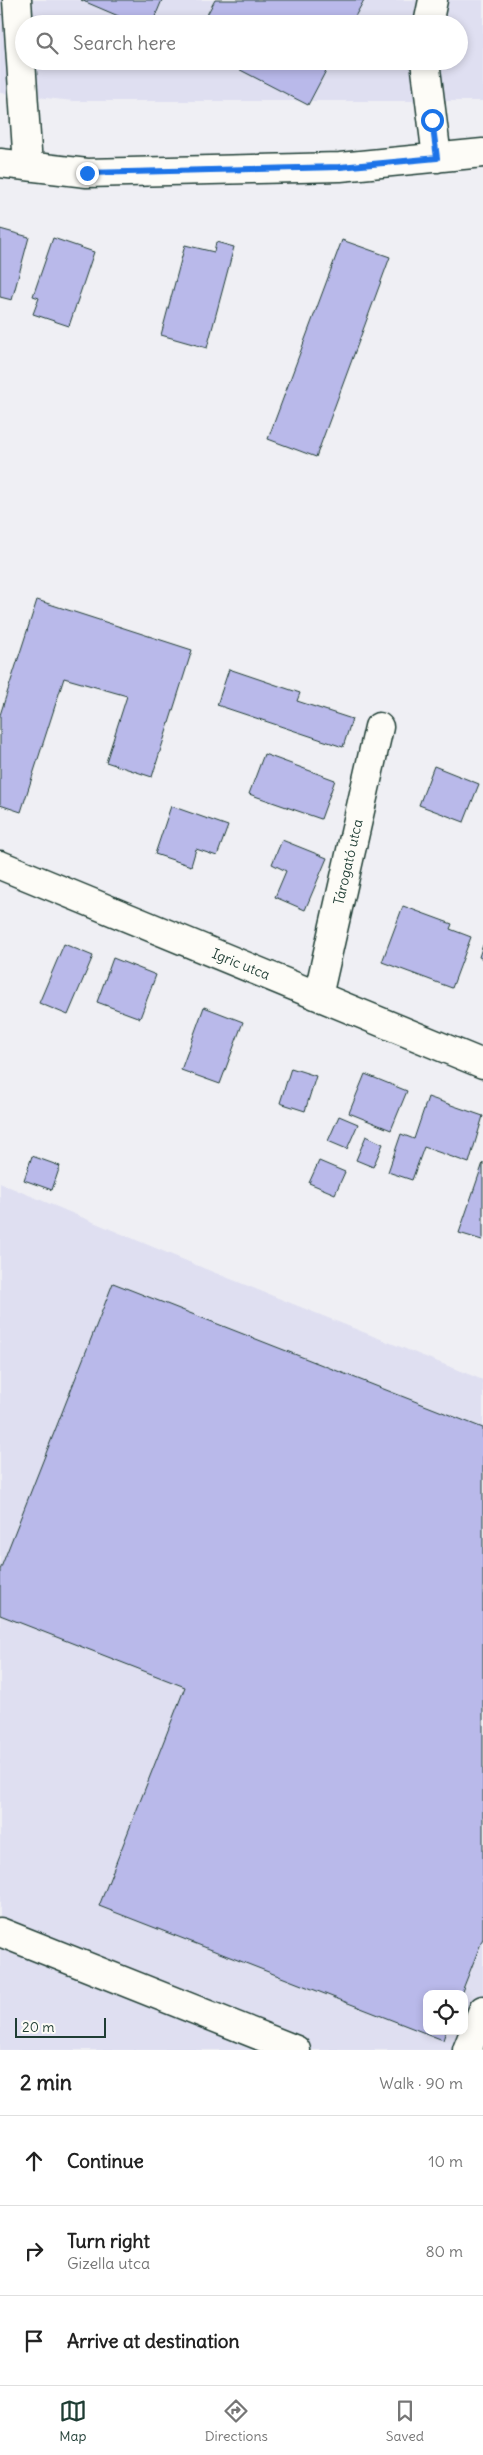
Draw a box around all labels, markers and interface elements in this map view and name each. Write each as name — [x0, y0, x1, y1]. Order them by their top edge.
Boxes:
search box — [15, 15, 468, 70]
icon: search — [33, 29, 61, 57]
text: Search here — [73, 31, 176, 55]
route start — [421, 109, 444, 132]
route end — [76, 162, 99, 185]
street label: Tárogató utca — [329, 817, 367, 907]
street label: Igric utca — [209, 944, 273, 984]
map controls — [423, 1990, 468, 2035]
button: locate — [423, 1990, 468, 2035]
scale bar — [15, 2015, 106, 2038]
text: 20 m — [22, 2018, 55, 2036]
text: 2 min — [20, 2069, 72, 2096]
text: Walk · 90 m — [379, 2073, 463, 2093]
icon: ahead — [20, 2147, 48, 2175]
text: Continue — [67, 2149, 144, 2173]
text: 10 m — [428, 2151, 463, 2171]
text: Turn right — [67, 2229, 150, 2253]
icon: right — [20, 2237, 48, 2265]
text: 80 m — [425, 2241, 463, 2261]
text: Gizella utca — [67, 2253, 150, 2273]
icon: arrive — [20, 2327, 48, 2355]
text: Arrive at destination — [67, 2329, 240, 2353]
tab: Map — [59, 2397, 87, 2445]
tab: Directions — [205, 2397, 268, 2445]
tab: Saved — [386, 2397, 424, 2445]

